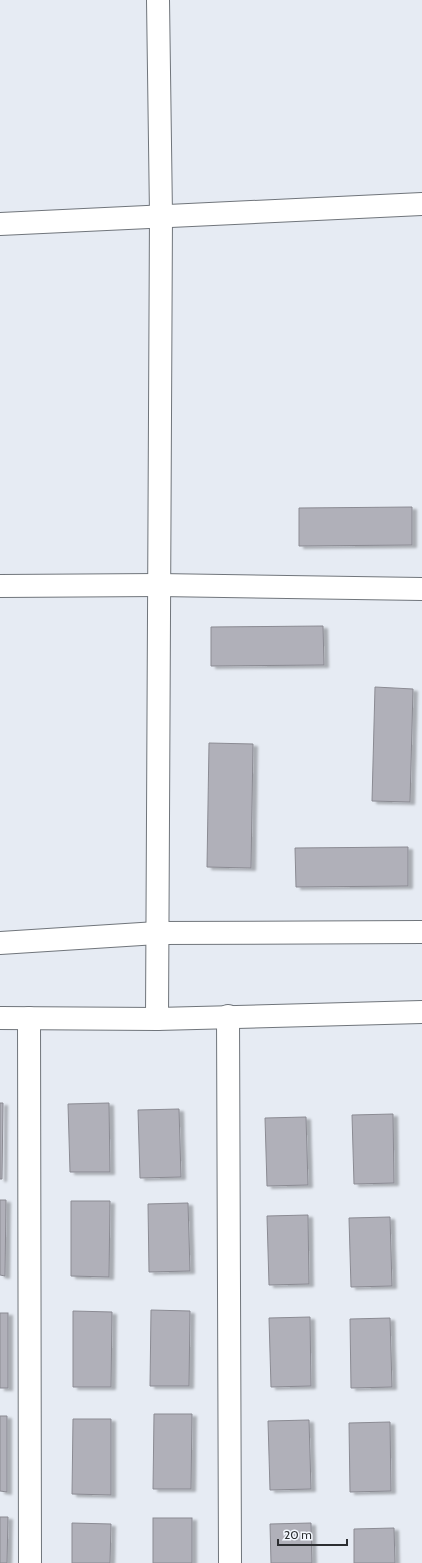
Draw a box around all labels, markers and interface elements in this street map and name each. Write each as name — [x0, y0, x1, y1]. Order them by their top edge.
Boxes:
scale bar — [278, 1521, 347, 1547]
text: 20 m — [284, 1527, 312, 1542]

